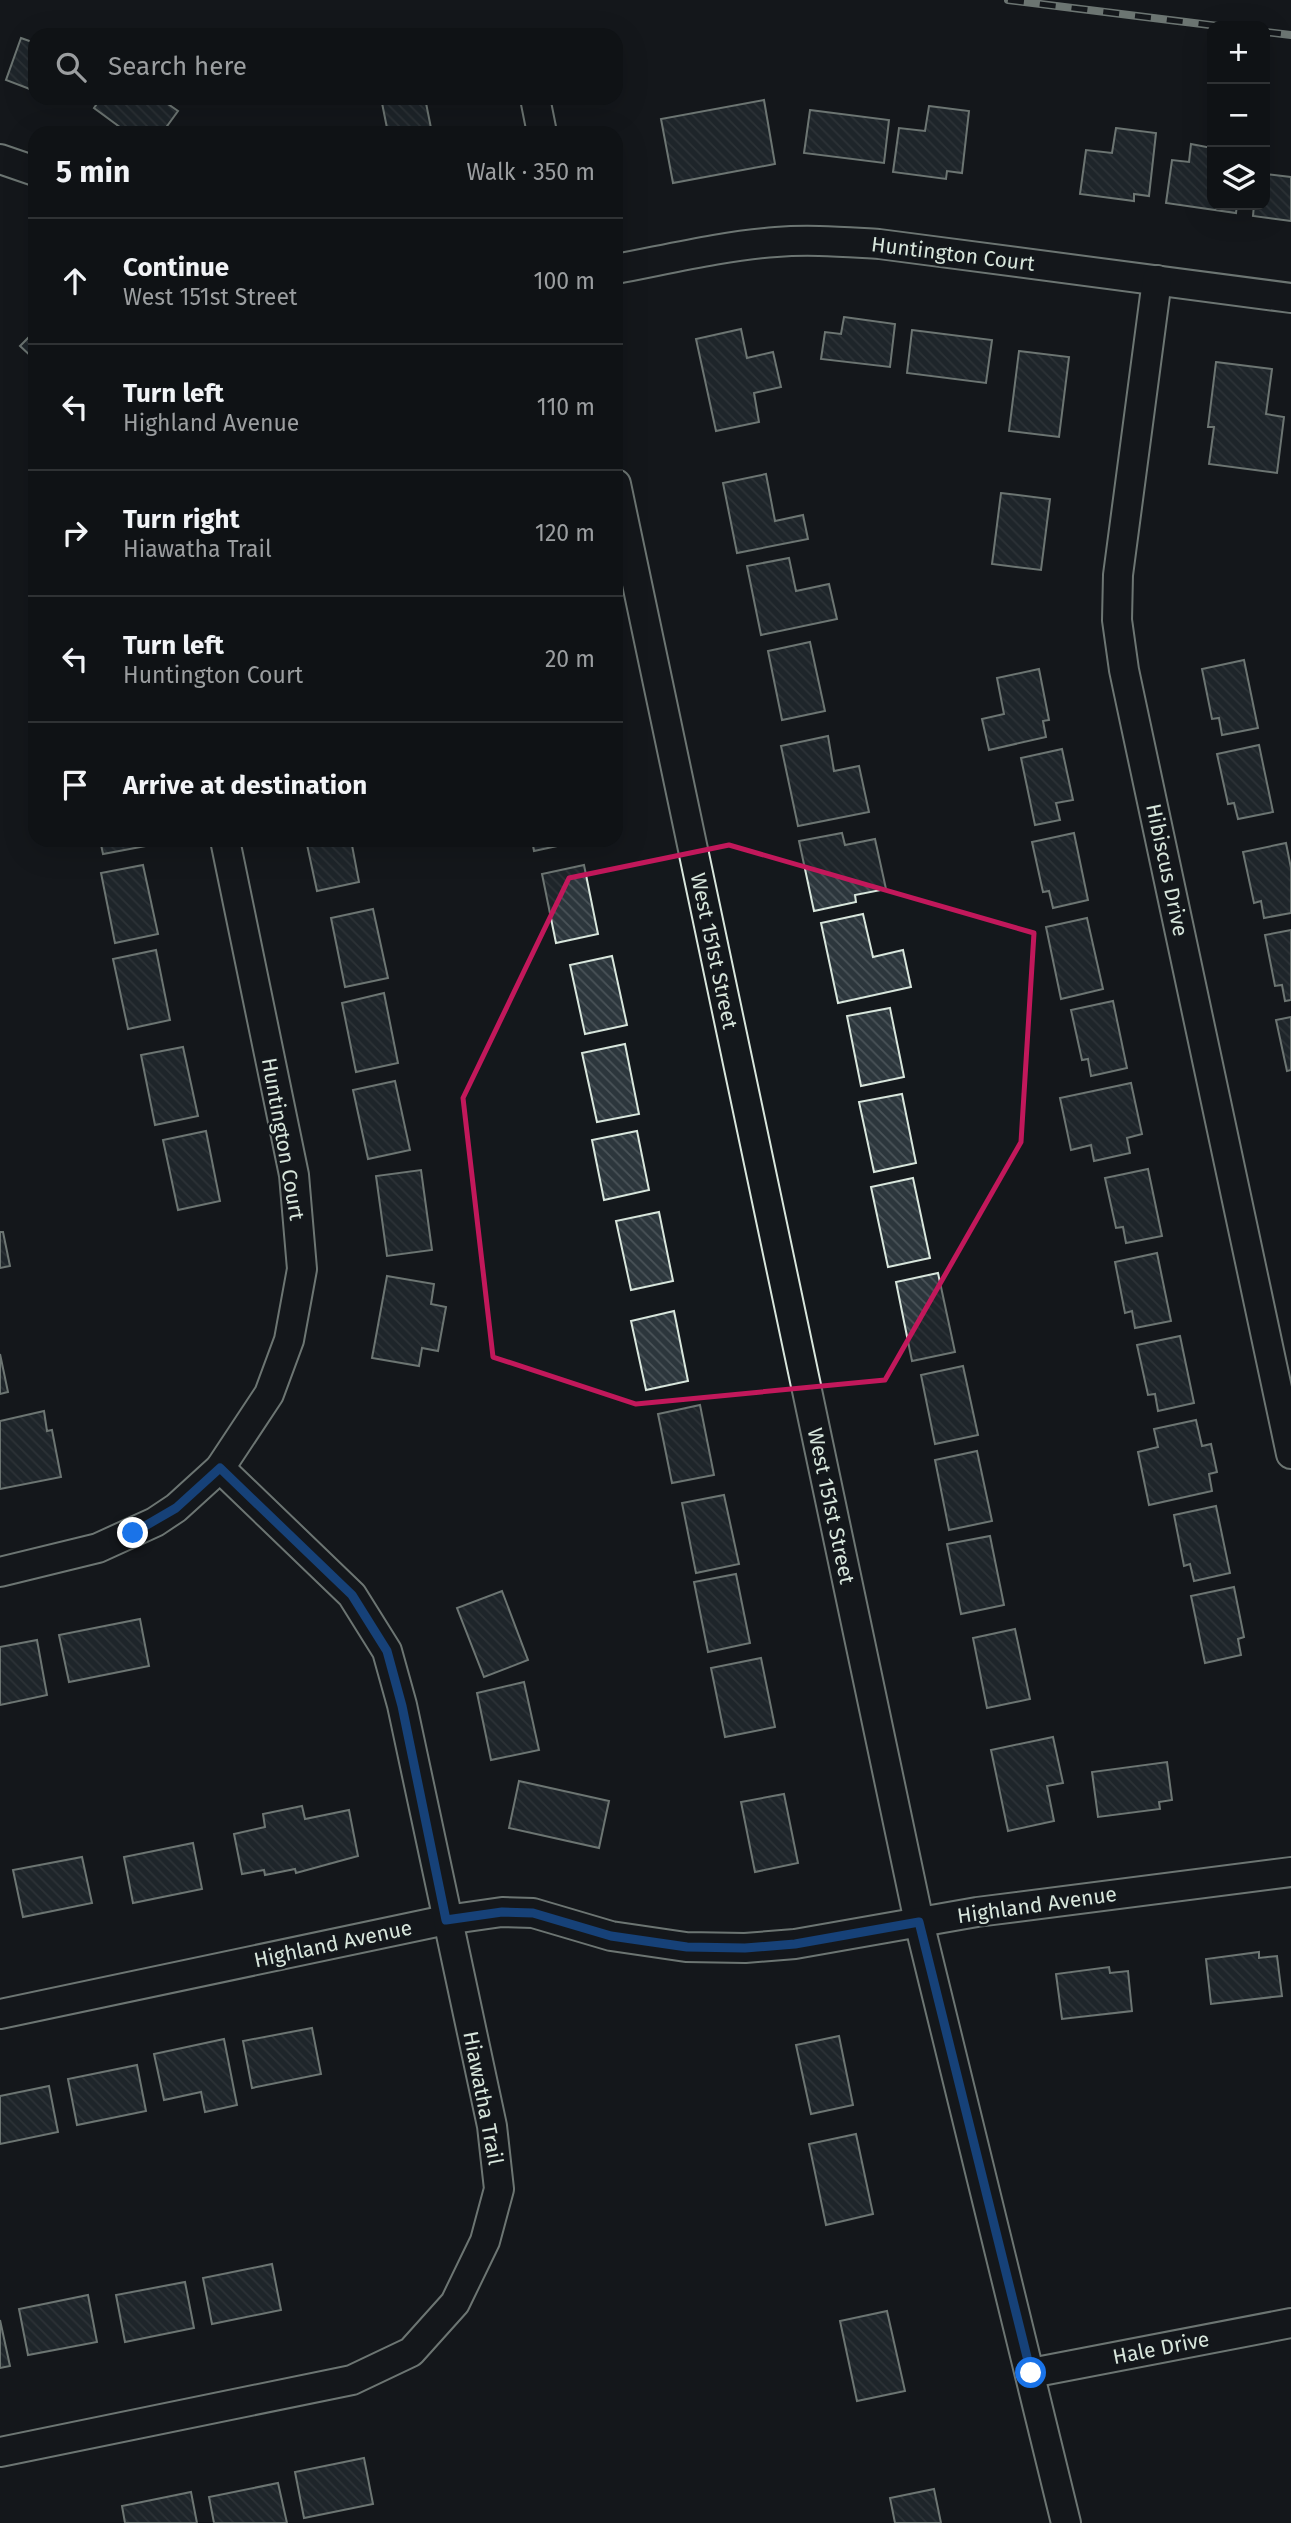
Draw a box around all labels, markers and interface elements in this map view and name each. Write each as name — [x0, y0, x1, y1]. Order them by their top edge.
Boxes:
map controls — [1207, 21, 1270, 210]
button: + — [1207, 21, 1270, 84]
search box — [28, 28, 623, 105]
icon: search — [52, 48, 90, 86]
text: Search here — [108, 51, 247, 82]
button: − — [1207, 84, 1270, 147]
button: layers — [1207, 147, 1270, 210]
text: 5 min — [56, 154, 130, 190]
text: Walk · 350 m — [467, 158, 595, 186]
street label: Huntington Court — [870, 231, 1037, 277]
text: Continue — [123, 252, 229, 283]
icon: ahead — [56, 262, 94, 300]
text: 100 m — [534, 267, 595, 295]
text: West 151st Street — [123, 283, 297, 311]
text: Turn left — [123, 378, 224, 409]
icon: left — [56, 388, 94, 426]
text: 110 m — [537, 393, 595, 421]
text: Highland Avenue — [123, 409, 299, 437]
text: Turn right — [123, 504, 240, 535]
icon: right — [56, 514, 94, 552]
text: 120 m — [535, 519, 595, 547]
text: Hiawatha Trail — [123, 535, 272, 563]
text: Turn left — [123, 630, 224, 661]
icon: left — [56, 640, 94, 678]
text: 20 m — [545, 645, 595, 673]
text: Huntington Court — [123, 661, 303, 689]
icon: arrive — [56, 766, 94, 804]
text: Arrive at destination — [123, 770, 367, 801]
street label: Hibiscus Drive — [1140, 801, 1194, 939]
street label: West 151st Street — [685, 870, 743, 1032]
street label: Huntington Court — [256, 1056, 310, 1223]
street label: West 151st Street — [802, 1425, 860, 1587]
route end — [117, 1517, 148, 1548]
street label: Highland Avenue — [955, 1881, 1119, 1929]
street label: Highland Avenue — [252, 1915, 414, 1973]
street label: Hiawatha Trail — [457, 2029, 509, 2167]
street label: Hale Drive — [1111, 2326, 1211, 2370]
route start — [1015, 2357, 1046, 2388]

